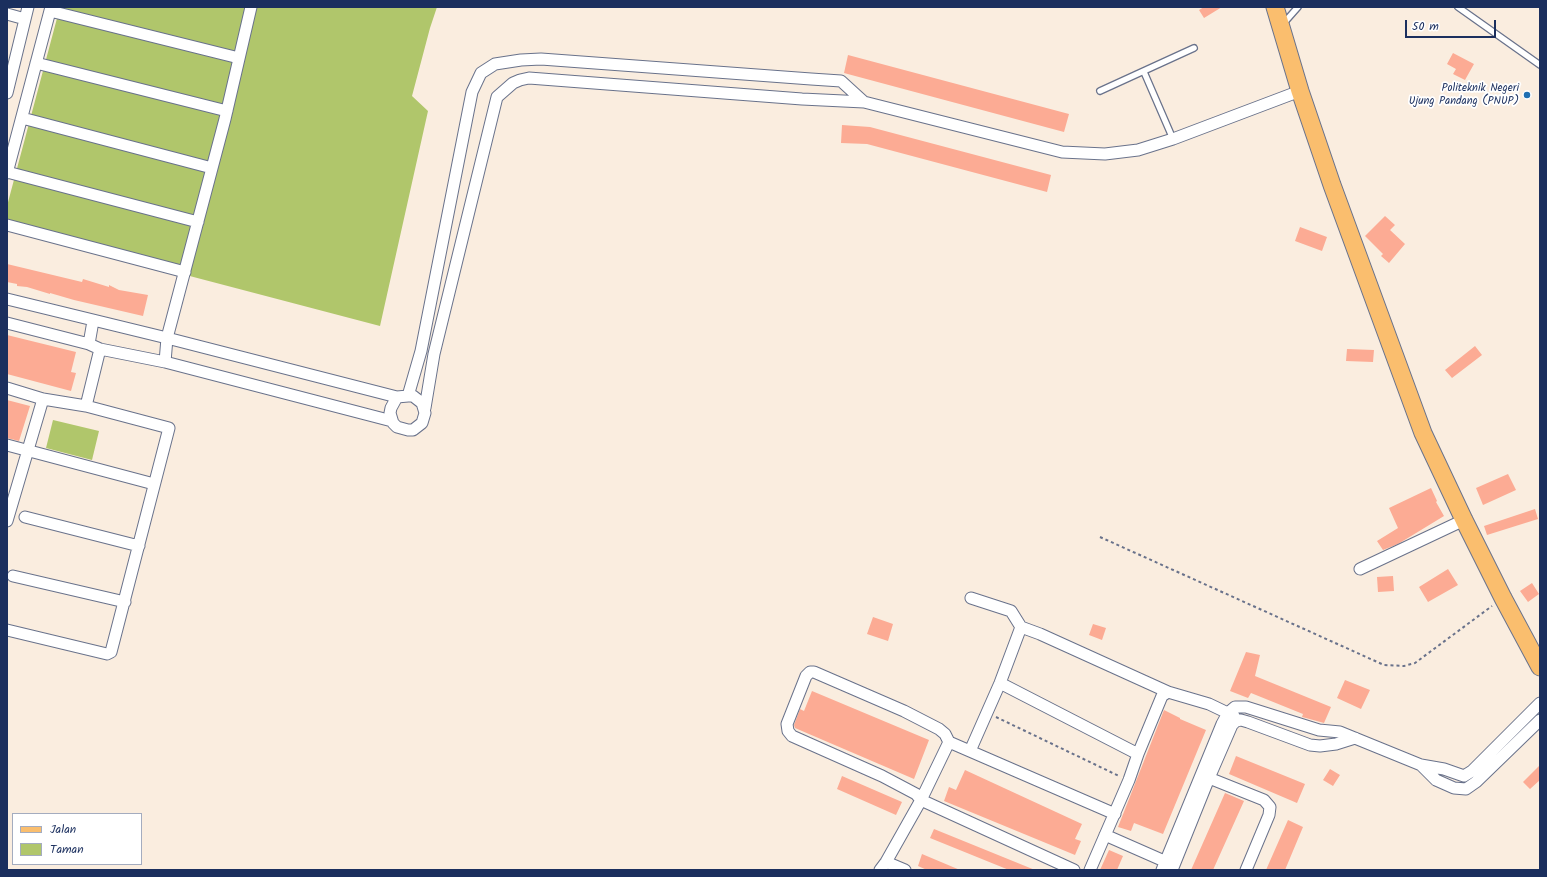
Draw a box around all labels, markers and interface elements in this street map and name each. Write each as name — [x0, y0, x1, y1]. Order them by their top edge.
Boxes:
scale bar — [1407, 12, 1498, 38]
text: 50 m — [1412, 17, 1439, 36]
place label: Politeknik Negeri Ujung Pandang (PNUP) — [1409, 82, 1519, 108]
marker: Politeknik Negeri Ujung Pandang (PNUP) — [1522, 90, 1532, 100]
legend — [12, 813, 142, 865]
text: Jalan — [50, 820, 76, 839]
text: Taman — [50, 840, 84, 859]

